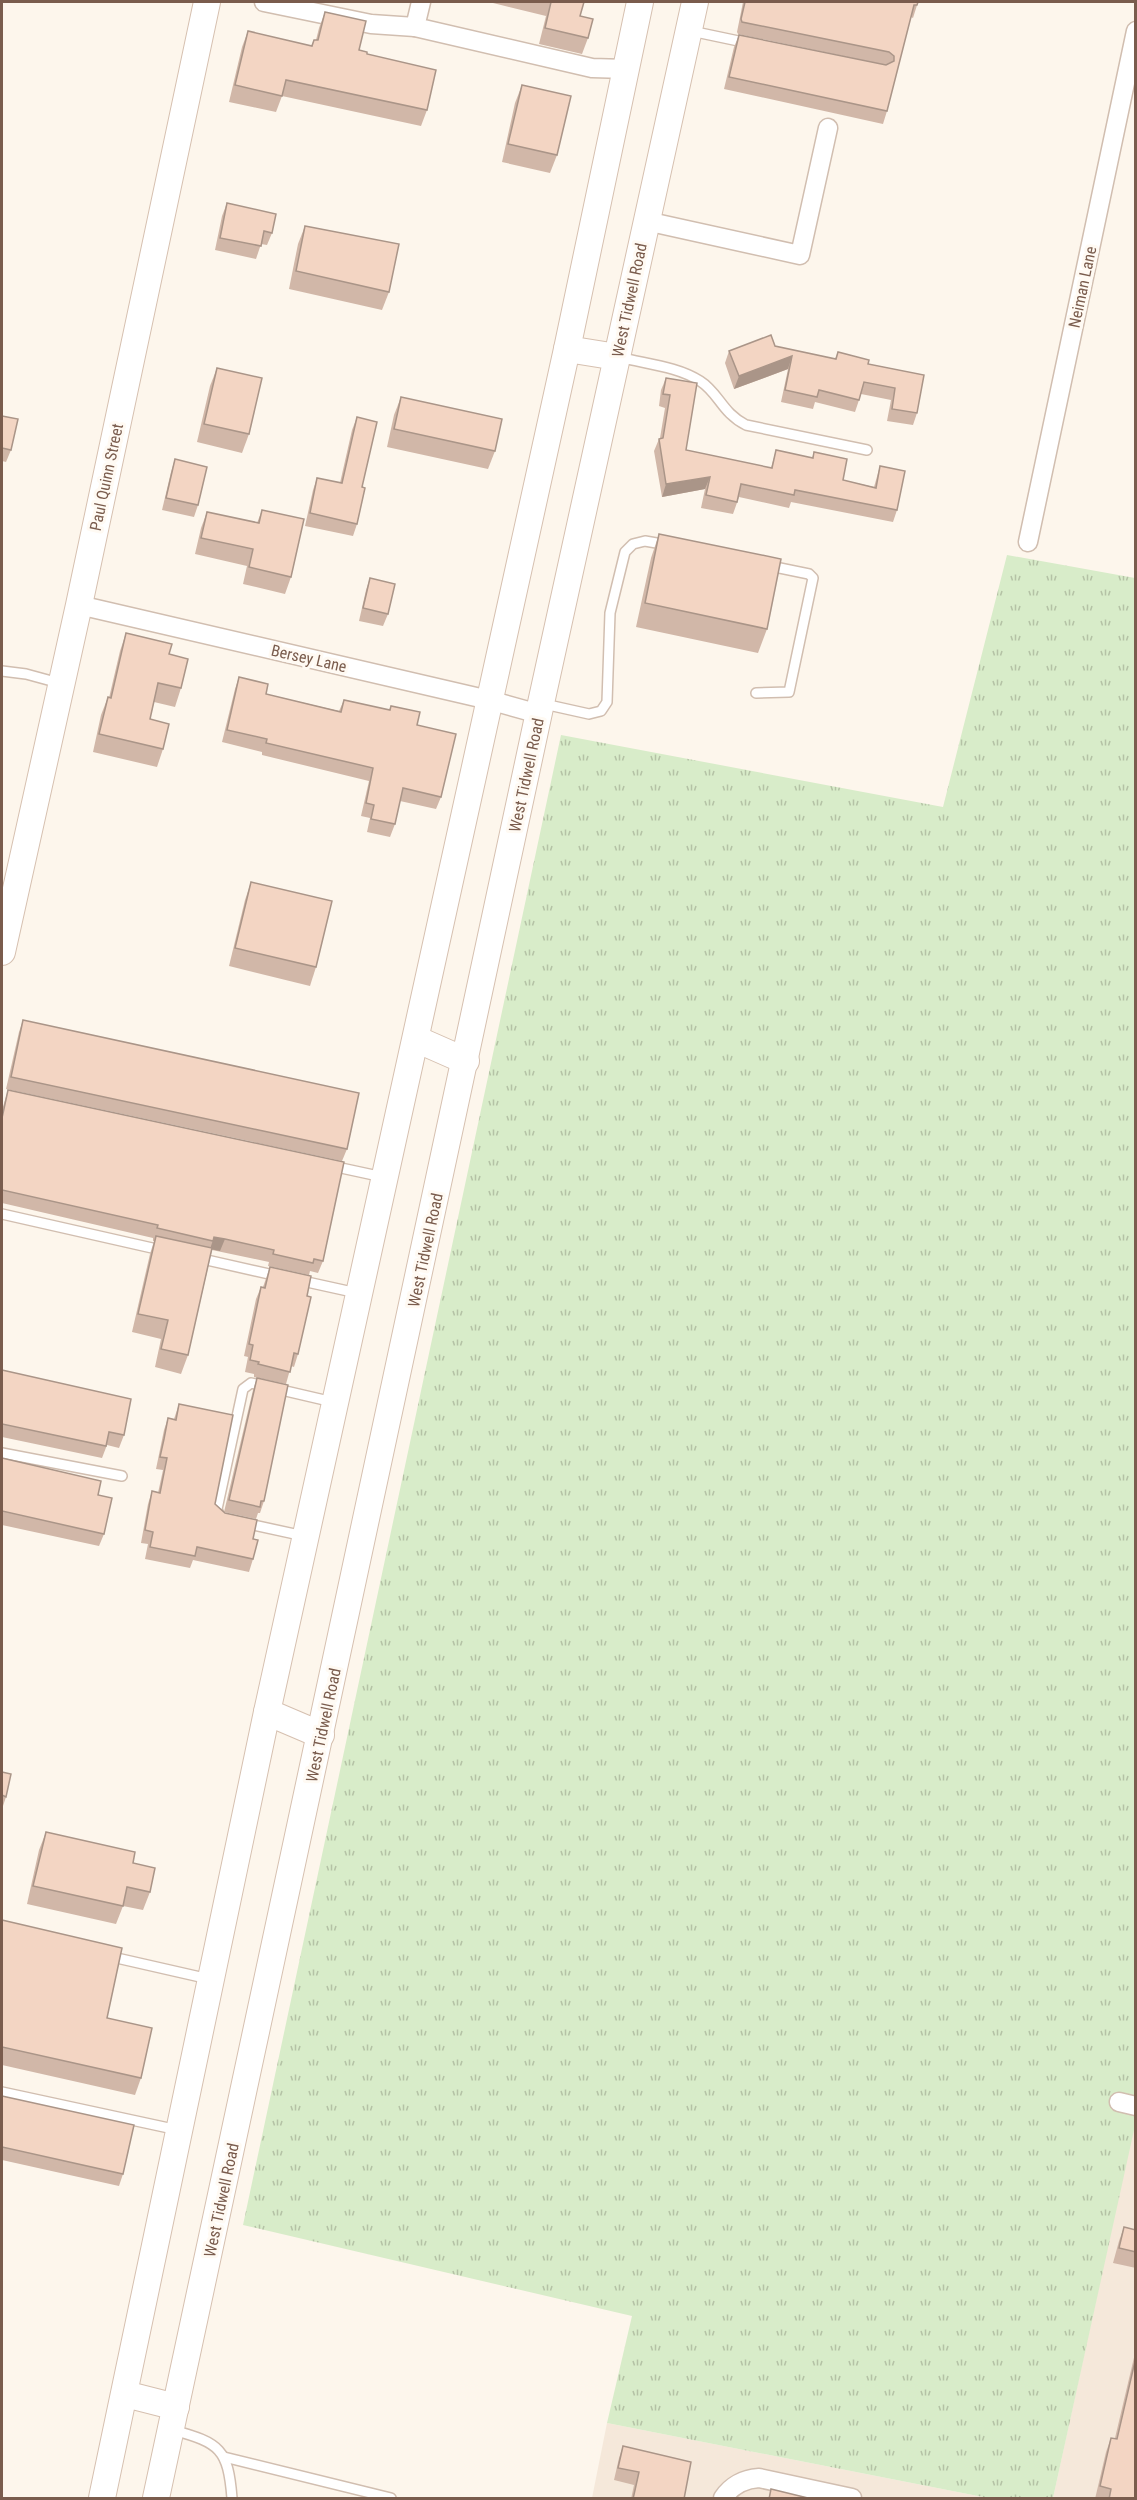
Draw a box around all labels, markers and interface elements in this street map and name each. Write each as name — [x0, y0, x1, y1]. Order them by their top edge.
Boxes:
street label: West Tidwell Road — [608, 241, 651, 359]
street label: Neiman Lane — [1065, 245, 1100, 330]
street label: Paul Quinn Street — [86, 421, 127, 532]
street label: Bersey Lane — [269, 641, 348, 676]
street label: West Tidwell Road — [505, 716, 548, 834]
street label: West Tidwell Road — [404, 1191, 447, 1309]
street label: West Tidwell Road — [302, 1666, 345, 1784]
street label: West Tidwell Road — [200, 2141, 243, 2259]

